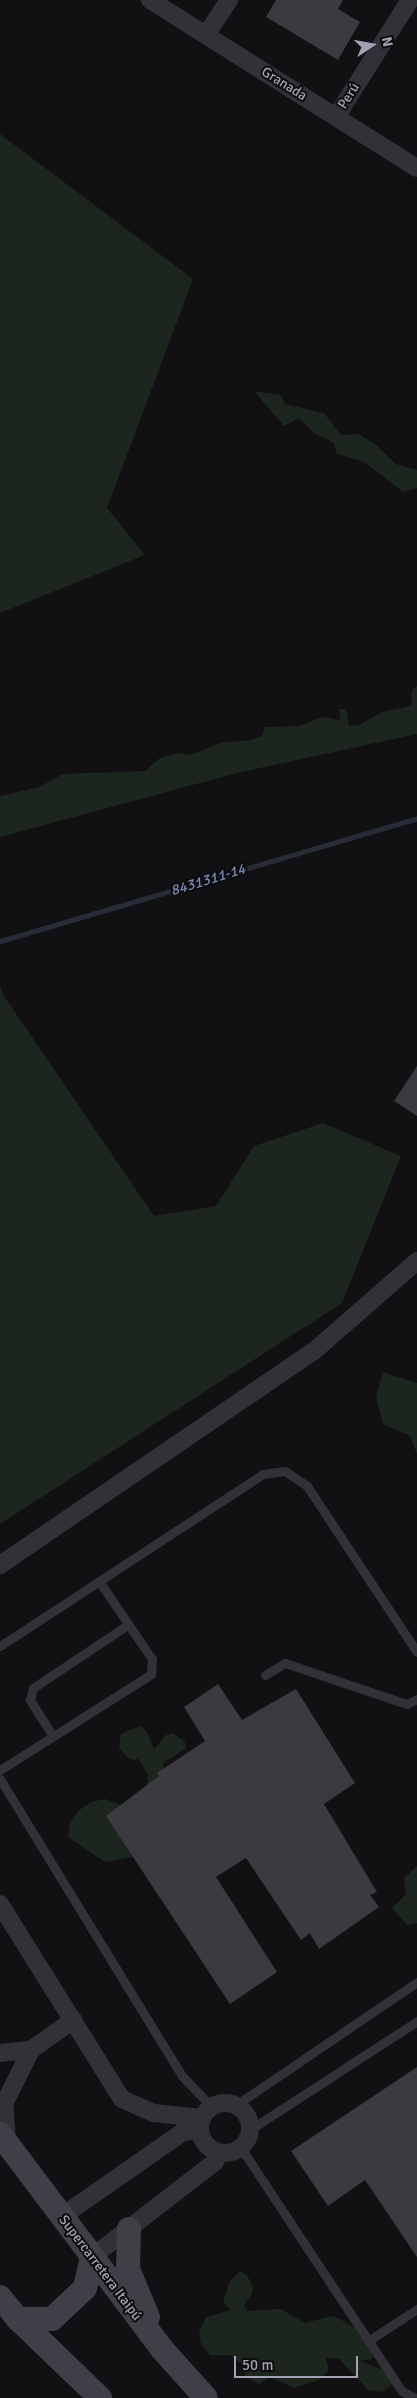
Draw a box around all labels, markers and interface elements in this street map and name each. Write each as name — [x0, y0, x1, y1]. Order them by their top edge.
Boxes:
north arrow — [347, 20, 397, 70]
text: N — [378, 35, 396, 48]
street label: Granada — [258, 64, 310, 104]
street label: Perú — [335, 80, 363, 112]
water label: 8431311-14 — [168, 860, 248, 900]
street label: Supercarretera Itaipú — [55, 2212, 145, 2324]
scale bar — [237, 2346, 361, 2378]
text: 50 m — [242, 2356, 273, 2374]

